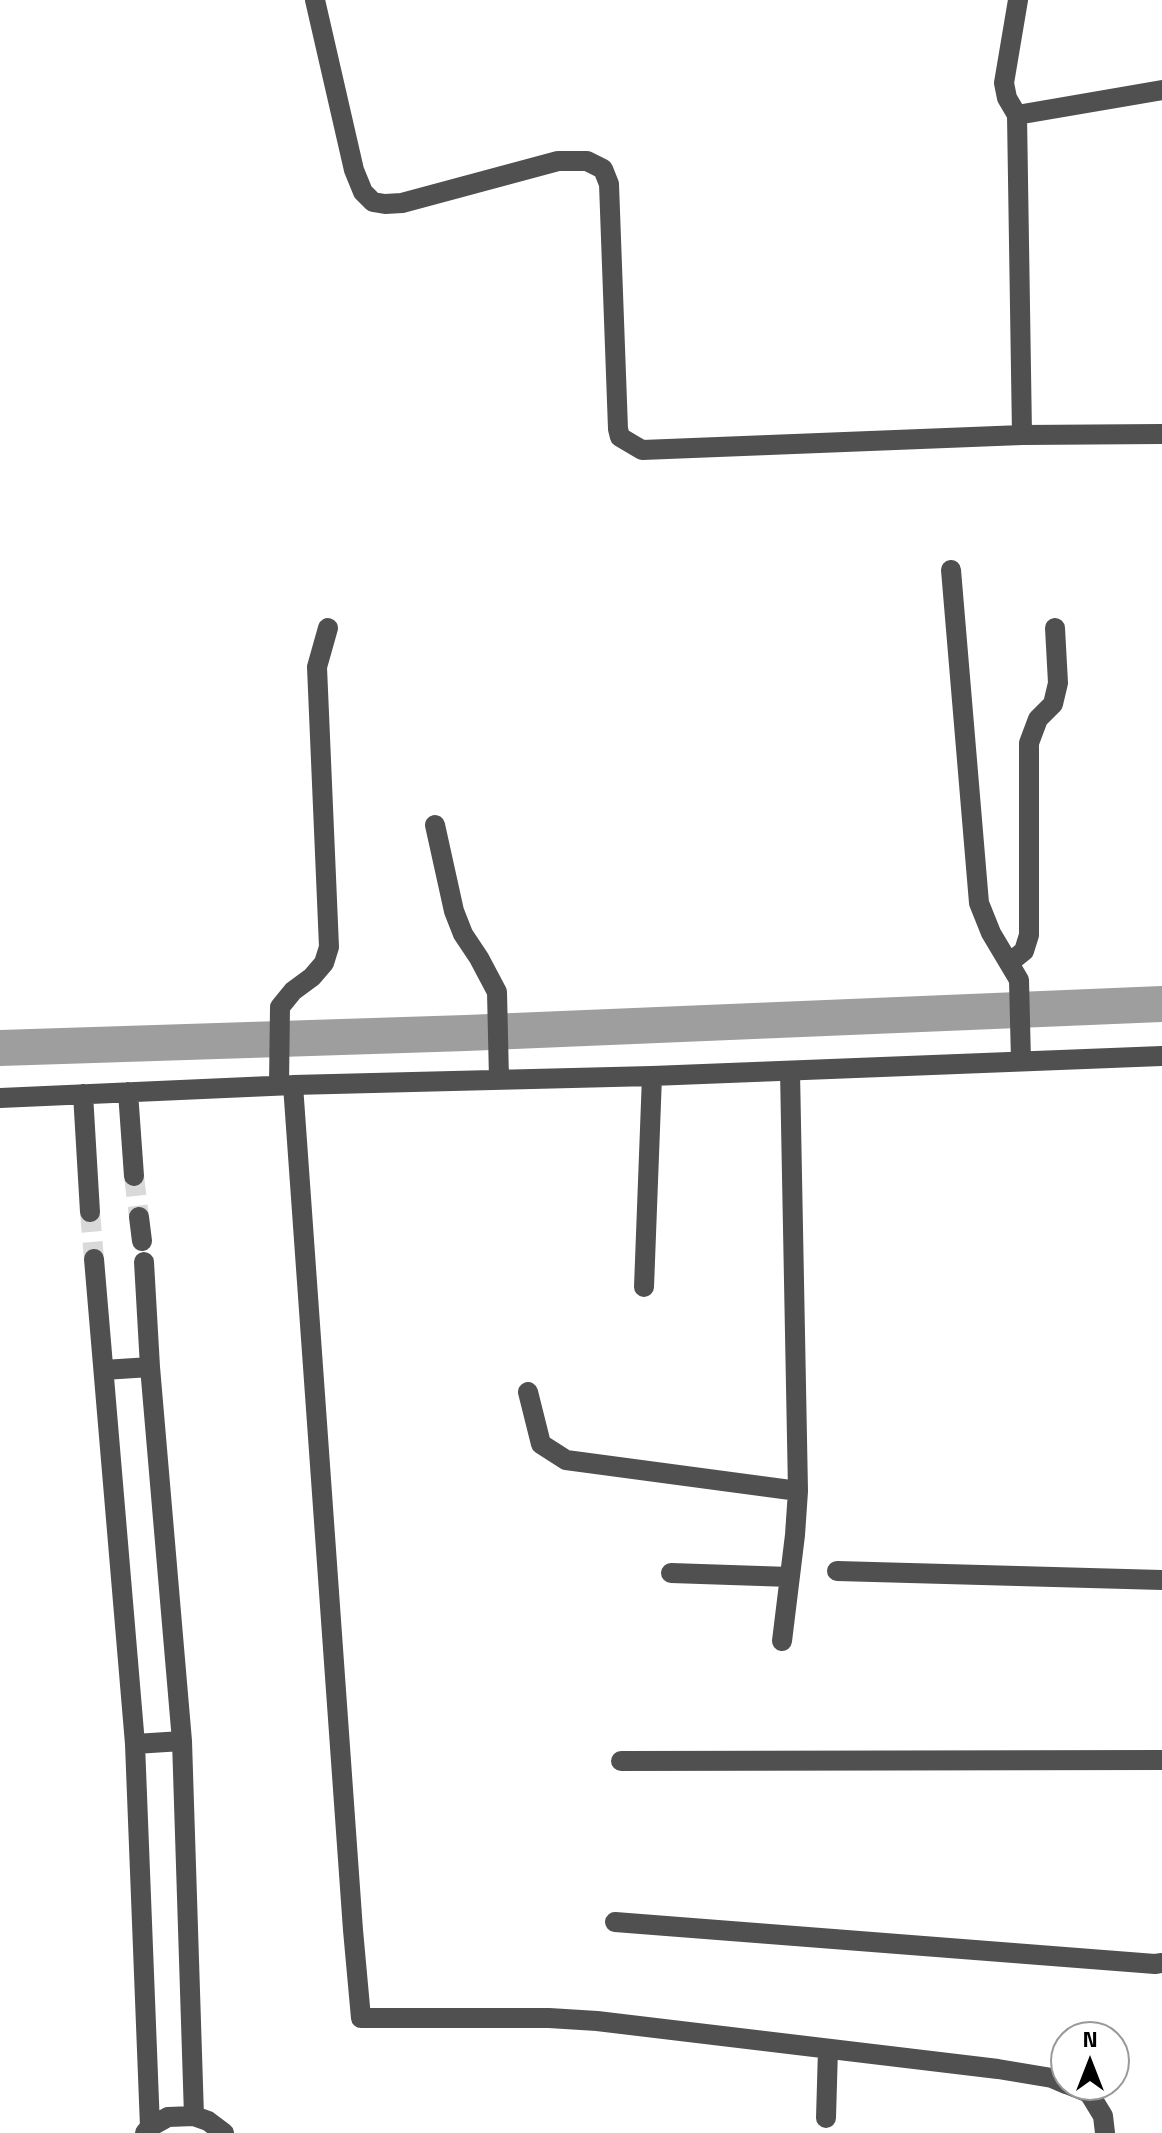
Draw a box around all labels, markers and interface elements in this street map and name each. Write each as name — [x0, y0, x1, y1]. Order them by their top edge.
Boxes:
north arrow — [1050, 2021, 1130, 2101]
text: N — [1082, 2022, 1098, 2056]

